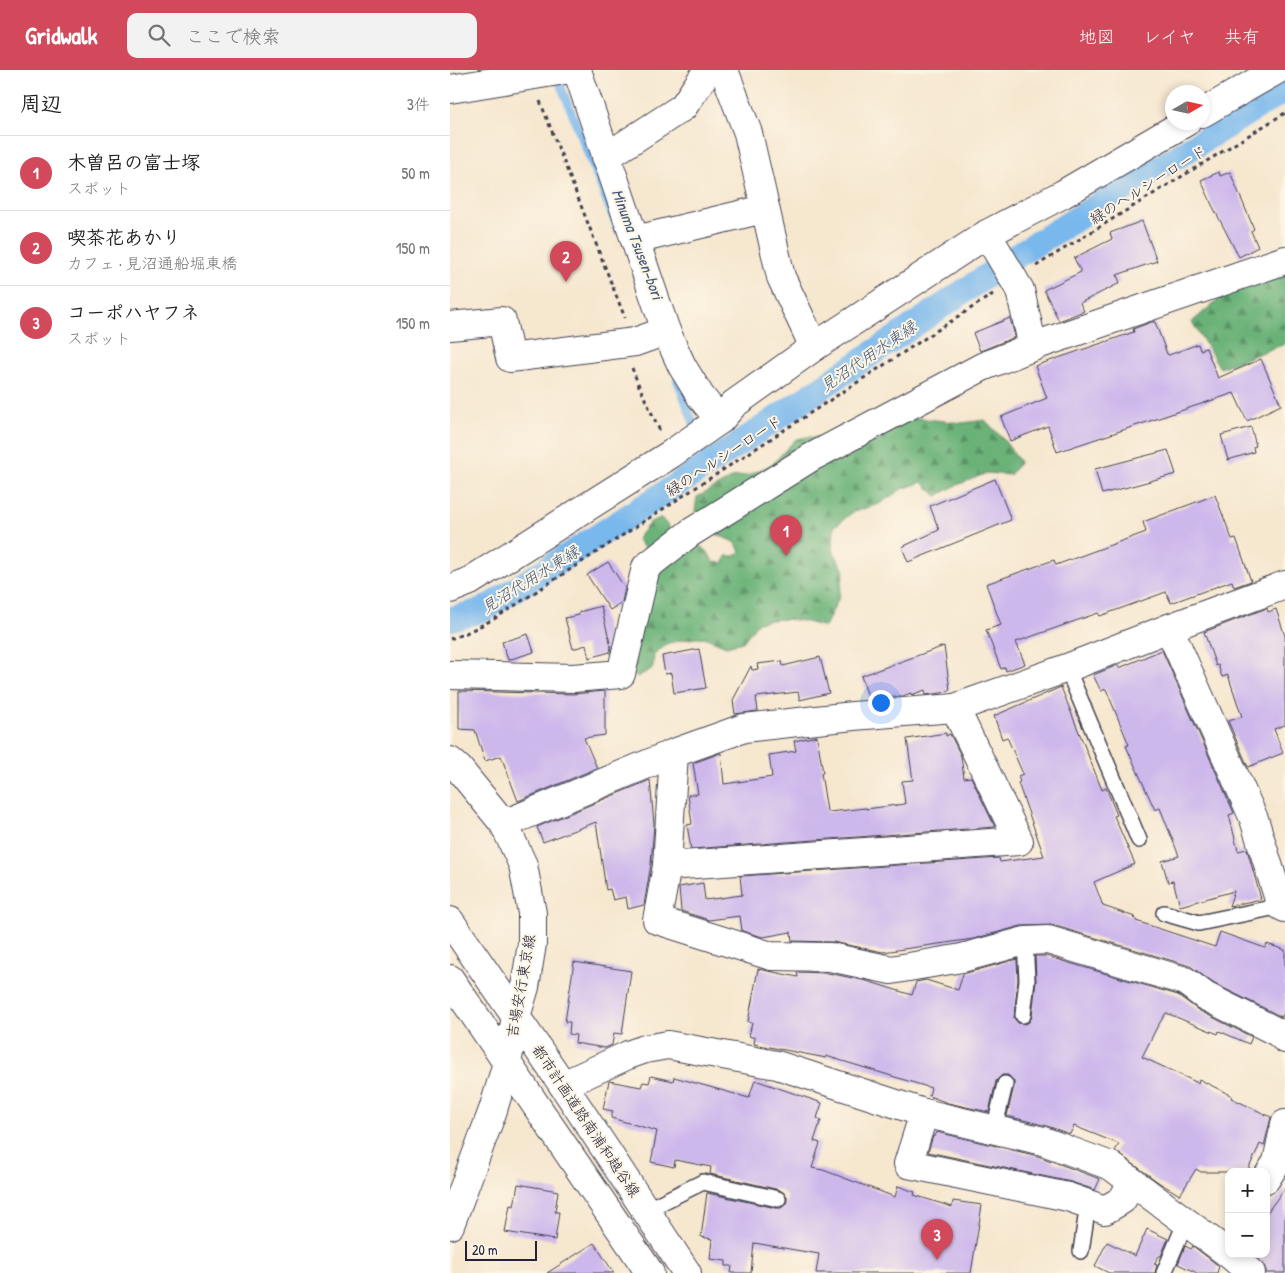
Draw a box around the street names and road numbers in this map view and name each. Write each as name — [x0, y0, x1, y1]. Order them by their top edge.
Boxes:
street label: 緑のヘルシーロード — [1085, 140, 1210, 229]
street label: 緑のヘルシーロード — [662, 410, 786, 501]
street label: 吉場安行東京線 — [501, 932, 540, 1039]
street label: 都市計画道路南浦和越谷線 — [527, 1040, 645, 1201]

